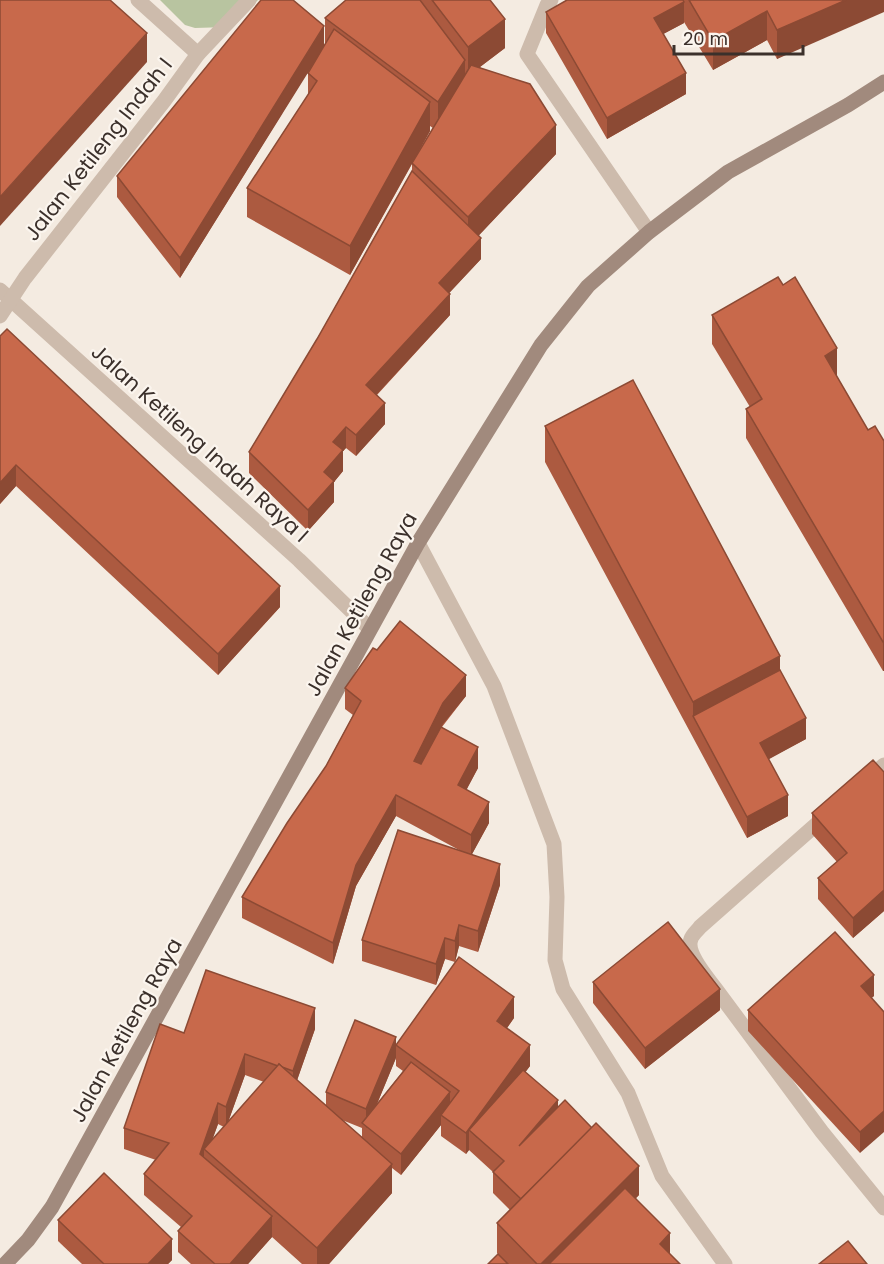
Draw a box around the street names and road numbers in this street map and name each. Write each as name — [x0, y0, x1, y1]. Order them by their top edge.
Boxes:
street label: Jalan Ketileng Indah I — [17, 52, 179, 246]
street label: Jalan Ketileng Indah Raya I — [85, 337, 315, 549]
street label: Jalan Ketileng Raya — [298, 507, 424, 701]
street label: Jalan Ketileng Raya — [63, 933, 189, 1127]

